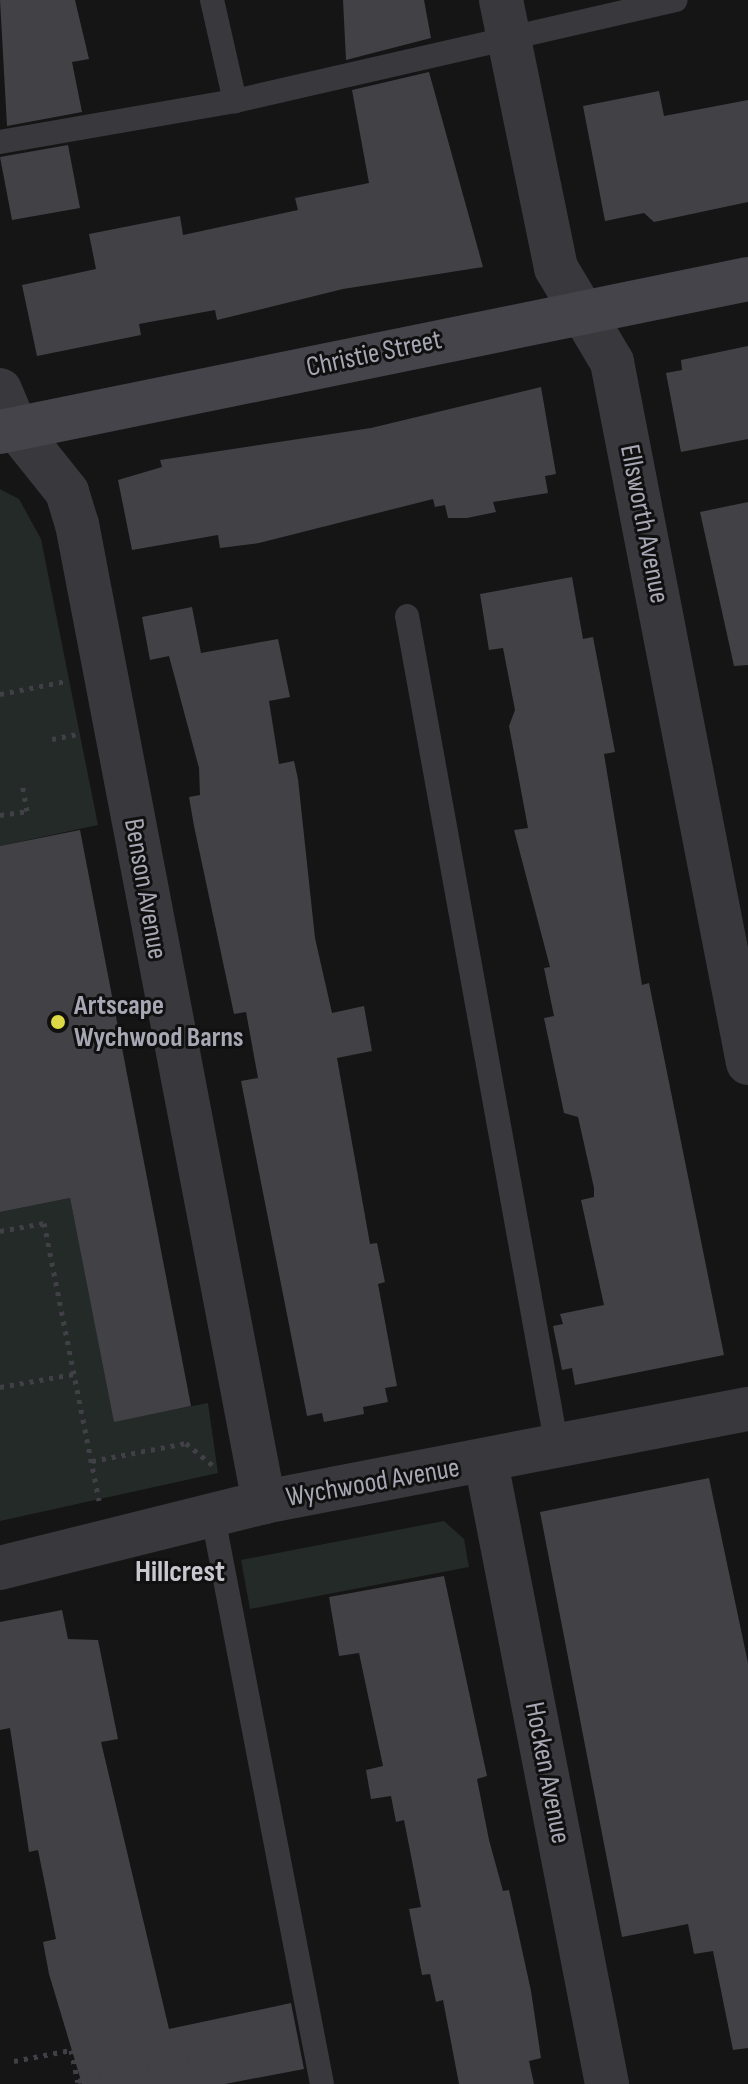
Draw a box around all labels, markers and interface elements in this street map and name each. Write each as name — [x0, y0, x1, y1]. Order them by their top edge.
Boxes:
street label: Christie Street — [303, 323, 445, 385]
street label: Ellsworth Avenue — [612, 442, 676, 606]
street label: Benson Avenue — [116, 816, 174, 962]
place label: Artscape Wychwood Barns — [74, 989, 244, 1055]
marker: Artscape Wychwood Barns — [49, 1013, 67, 1031]
street label: Wychwood Avenue — [284, 1451, 462, 1515]
district label: Hillcrest — [135, 1554, 225, 1590]
street label: Hocken Avenue — [517, 1699, 577, 1847]

